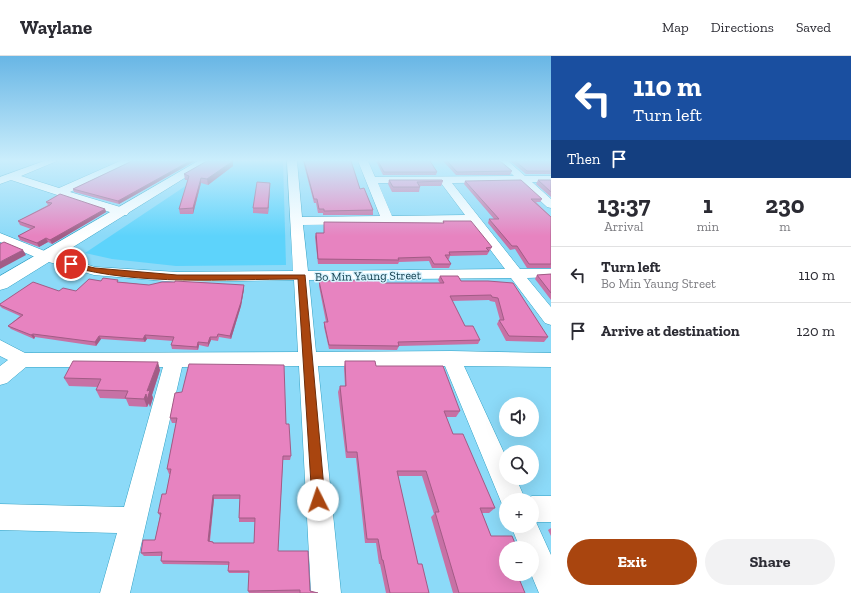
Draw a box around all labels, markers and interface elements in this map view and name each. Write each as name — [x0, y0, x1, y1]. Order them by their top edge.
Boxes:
text: Waylane — [20, 16, 92, 39]
text: Map — [662, 19, 689, 36]
text: Directions — [711, 19, 774, 36]
text: Saved — [796, 19, 831, 36]
text: 110 m — [633, 70, 702, 103]
icon: left — [567, 72, 619, 124]
text: Turn left — [633, 104, 702, 126]
icon: arrive — [608, 148, 630, 170]
text: Then — [567, 150, 600, 168]
text: 13:37 — [597, 190, 650, 219]
text: 1 — [703, 190, 713, 219]
text: 230 — [765, 190, 805, 219]
text: Arrival — [604, 219, 643, 234]
text: min — [697, 219, 719, 234]
text: m — [779, 219, 791, 234]
pin — [54, 247, 88, 281]
icon: arrive — [60, 253, 82, 275]
text: Turn left — [601, 258, 661, 276]
icon: left — [567, 264, 589, 286]
text: 110 m — [798, 266, 835, 284]
street label: Bo Min Yaung Street — [315, 268, 422, 284]
text: Bo Min Yaung Street — [601, 276, 716, 291]
icon: arrive — [567, 320, 589, 342]
text: Arrive at destination — [601, 322, 740, 340]
text: 120 m — [797, 322, 835, 340]
map controls — [499, 397, 539, 581]
button: sound — [499, 397, 539, 437]
button: search — [499, 445, 539, 485]
position arrow — [297, 479, 339, 521]
button: + — [499, 493, 539, 533]
button: Exit — [567, 539, 697, 585]
button: Share — [705, 539, 835, 585]
button: − — [499, 541, 539, 581]

